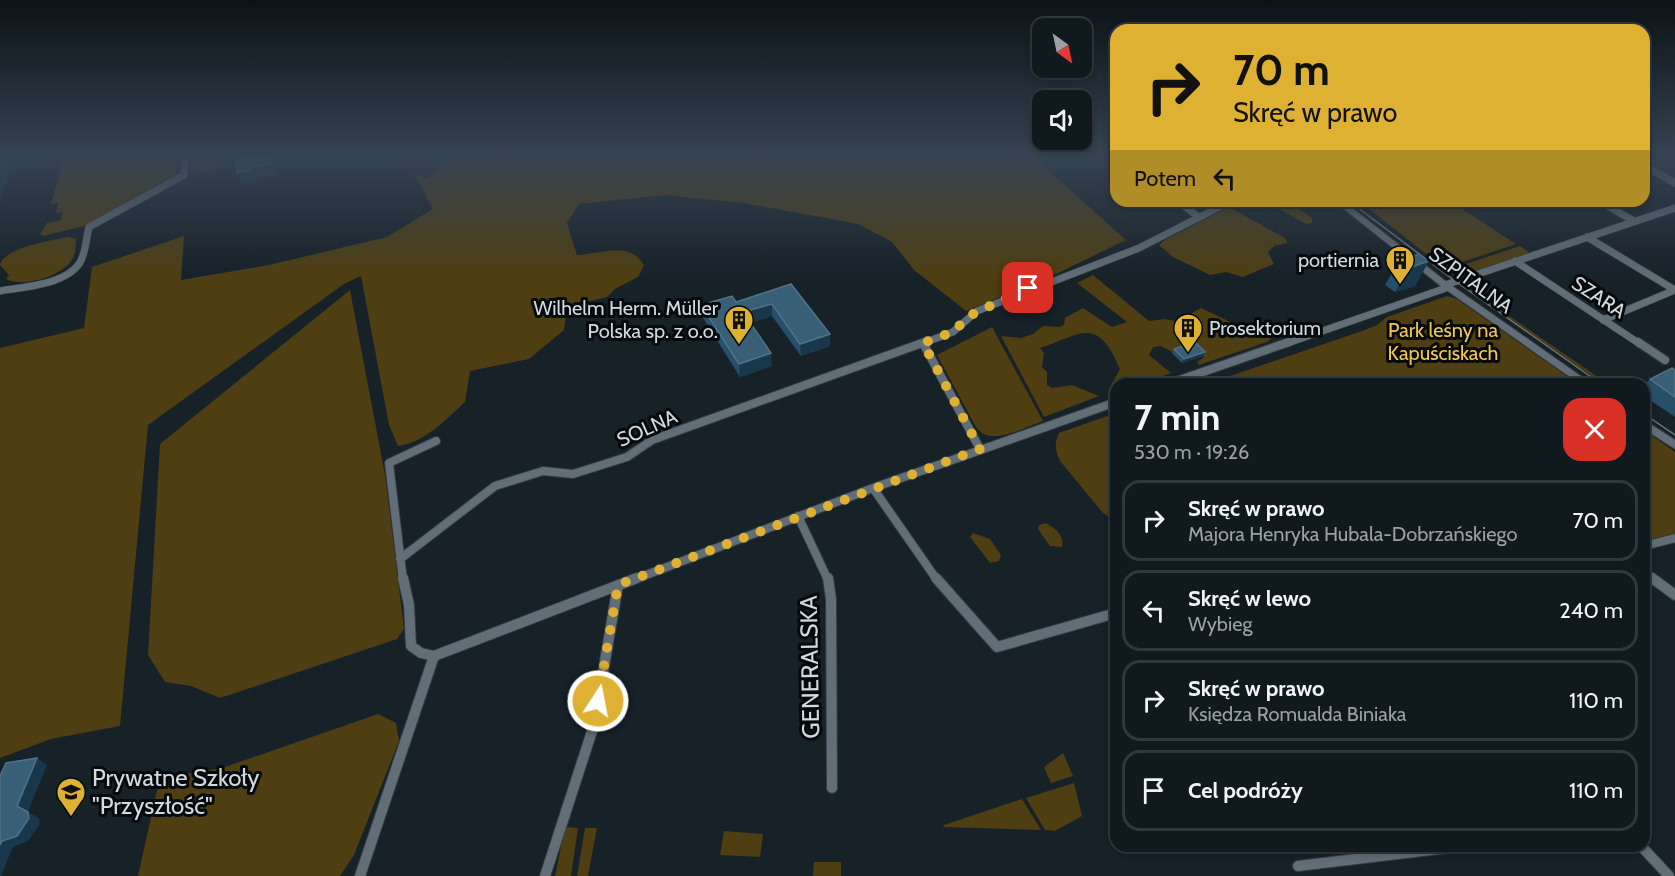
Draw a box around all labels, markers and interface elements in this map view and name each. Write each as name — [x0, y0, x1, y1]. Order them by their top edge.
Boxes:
north arrow — [1032, 18, 1092, 78]
map controls — [1032, 18, 1092, 150]
text: 70 m — [1233, 44, 1330, 96]
icon: right — [1134, 48, 1212, 126]
button: sound — [1032, 90, 1092, 150]
text: Skręć w prawo — [1233, 96, 1397, 129]
icon: left — [1208, 162, 1241, 195]
text: Potem — [1134, 165, 1196, 192]
street label: SZPITALNA — [1424, 242, 1518, 319]
building icon: portiernia — [1384, 244, 1416, 286]
place label: portiernia — [1298, 248, 1379, 272]
pin — [1002, 262, 1053, 313]
icon: arrive — [1011, 271, 1044, 304]
street label: SZARA — [1568, 271, 1631, 324]
place label: Wilhelm Herm. Müller Polska sp. z o.o. — [533, 296, 719, 343]
building icon: Wilhelm Herm. Müller Polska sp. z o.o. — [723, 304, 755, 346]
building icon: Prosektorium — [1172, 312, 1204, 354]
place label: Prosektorium — [1209, 316, 1321, 340]
park label: Park leśny na Kapuściskach — [1388, 318, 1498, 365]
text: 7 min — [1134, 395, 1220, 439]
button: close — [1563, 398, 1626, 461]
street label: SOLNA — [613, 404, 682, 452]
text: 530 m · 19:26 — [1134, 440, 1249, 464]
text: Skręć w prawo — [1188, 495, 1325, 522]
icon: right — [1137, 504, 1170, 537]
text: 70 m — [1573, 507, 1623, 534]
text: Majora Henryka Hubala-Dobrzańskiego — [1188, 522, 1517, 546]
text: Skręć w lewo — [1188, 585, 1311, 612]
icon: left — [1137, 594, 1170, 627]
street label: GENERALSKA — [794, 595, 825, 739]
text: 240 m — [1559, 597, 1623, 624]
text: Wybieg — [1188, 612, 1252, 636]
position arrow — [566, 669, 630, 733]
text: Skręć w prawo — [1188, 675, 1325, 702]
icon: right — [1137, 684, 1170, 717]
text: 110 m — [1569, 687, 1623, 714]
text: Księdza Romualda Biniaka — [1188, 702, 1406, 726]
place label: Prywatne Szkoły "Przyszłość" — [92, 763, 259, 820]
icon: arrive — [1137, 774, 1170, 807]
school or university icon: Prywatne Szkoły "Przyszłość" — [55, 776, 87, 818]
text: Cel podróży — [1188, 777, 1303, 804]
text: 110 m — [1569, 777, 1623, 804]

